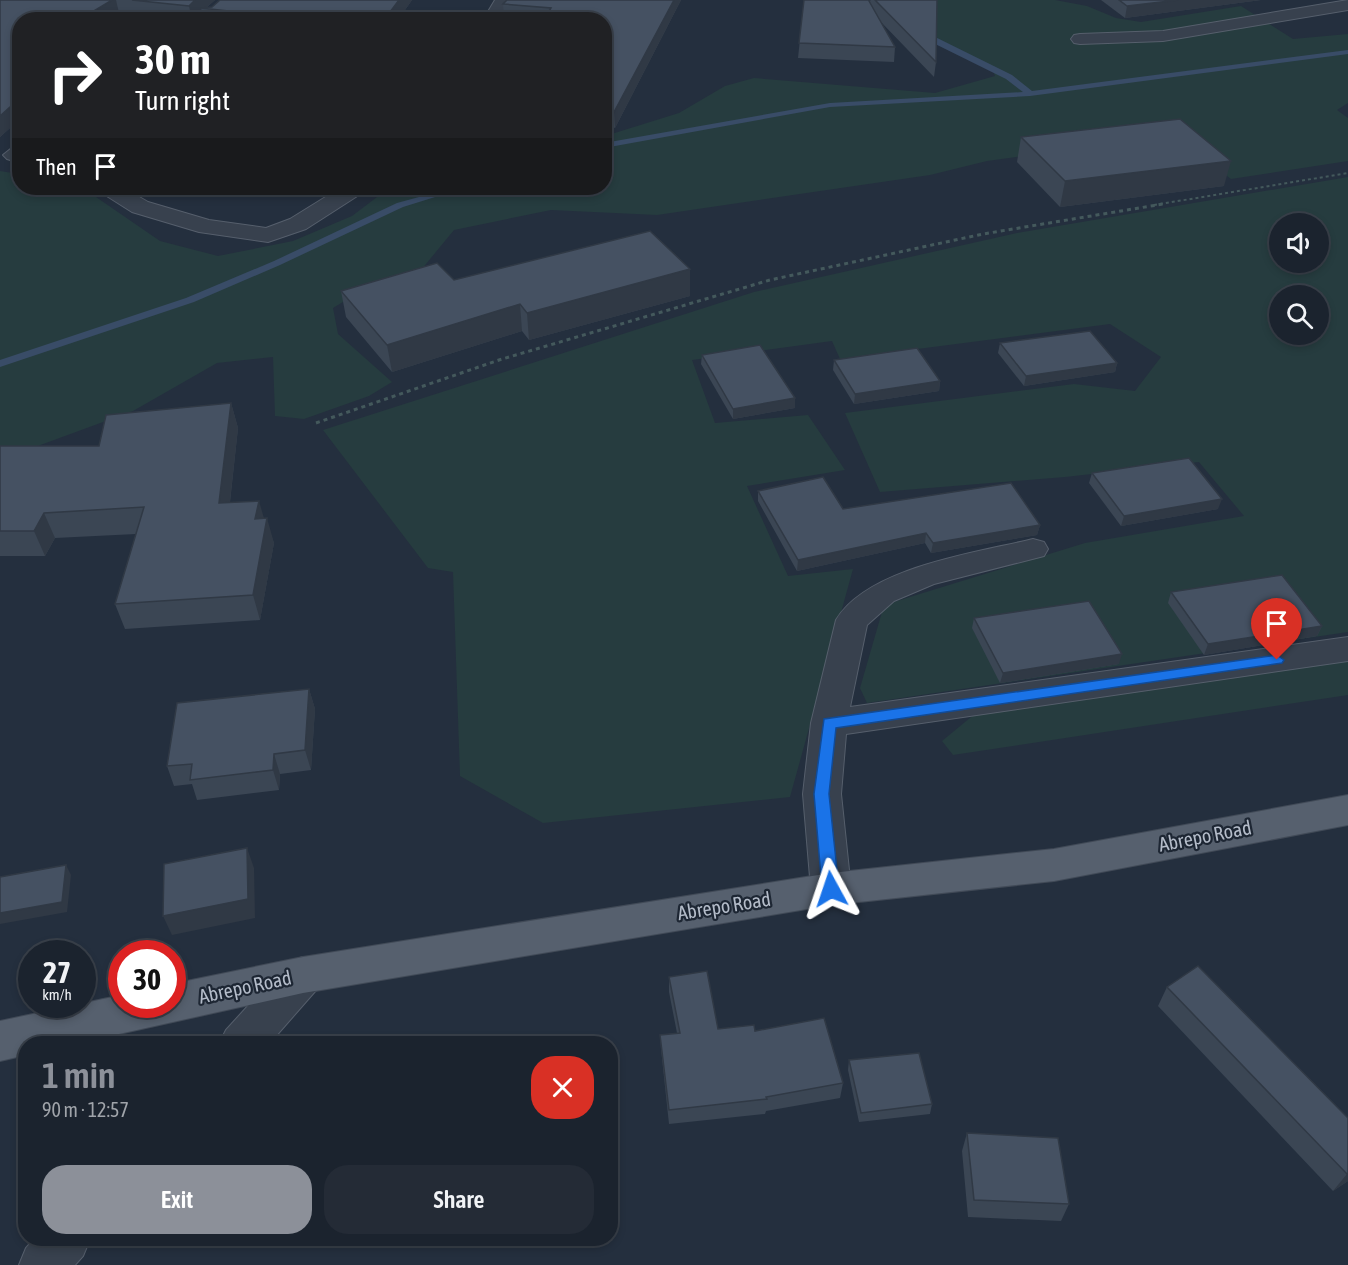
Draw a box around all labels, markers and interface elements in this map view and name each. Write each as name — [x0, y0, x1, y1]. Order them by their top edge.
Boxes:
text: 30 m — [135, 35, 210, 83]
icon: right — [36, 36, 114, 114]
text: Turn right — [135, 85, 230, 116]
icon: arrive — [89, 150, 122, 183]
text: Then — [36, 154, 77, 180]
map controls — [1269, 213, 1329, 345]
button: sound — [1269, 213, 1329, 273]
button: search — [1269, 285, 1329, 345]
pin — [1251, 598, 1302, 660]
icon: arrive — [1260, 607, 1293, 640]
street label: Abrepo Road — [1157, 815, 1253, 856]
position arrow — [799, 857, 863, 921]
street label: Abrepo Road — [676, 887, 772, 924]
speed limit sign: 30 — [108, 940, 186, 1018]
text: 27 — [43, 955, 71, 989]
street label: Abrepo Road — [197, 965, 293, 1008]
text: km/h — [42, 986, 72, 1003]
text: 1 min — [42, 1054, 116, 1096]
button: close — [531, 1056, 594, 1119]
text: 90 m · 12:57 — [42, 1098, 129, 1121]
button: Exit — [42, 1165, 312, 1234]
button: Share — [324, 1165, 594, 1234]

